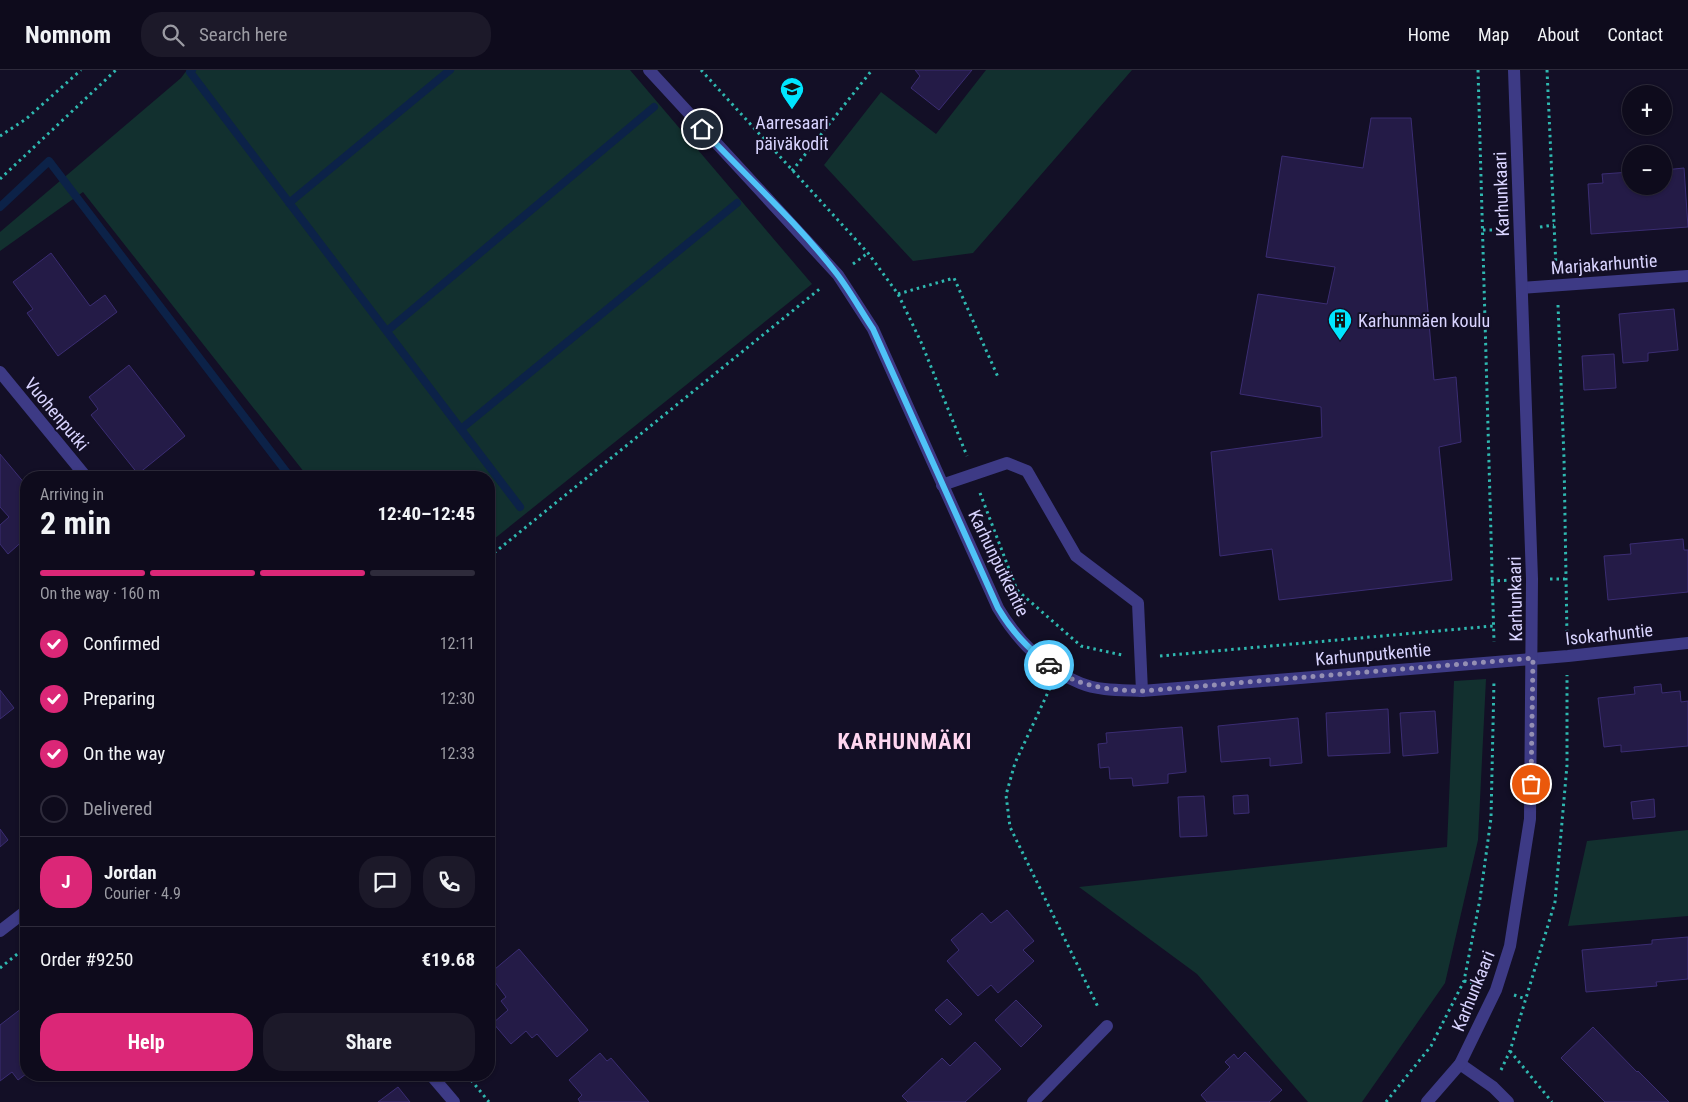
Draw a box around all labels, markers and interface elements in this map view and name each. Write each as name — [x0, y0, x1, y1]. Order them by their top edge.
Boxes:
search box — [141, 12, 491, 57]
text: Nomnom — [25, 21, 111, 49]
icon: search — [159, 21, 187, 49]
text: Search here — [199, 23, 287, 46]
text: Home — [1408, 24, 1450, 45]
text: Map — [1478, 24, 1509, 45]
text: About — [1537, 24, 1579, 45]
text: Contact — [1607, 24, 1663, 45]
school or university icon: Aarresaari päiväkodit — [779, 76, 805, 110]
map controls — [1622, 85, 1672, 195]
button: + — [1622, 85, 1672, 135]
pin — [681, 108, 723, 150]
place label: Aarresaari päiväkodit — [755, 112, 829, 154]
icon: home — [688, 115, 716, 143]
button: − — [1622, 145, 1672, 195]
street label: Karhunkaari — [1489, 151, 1513, 237]
street label: Marjakarhuntie — [1550, 250, 1658, 278]
building icon: Karhunmäen koulu — [1327, 307, 1353, 341]
place label: Karhunmäen koulu — [1358, 310, 1490, 331]
street label: Vuohenputki — [20, 373, 94, 455]
text: Arriving in — [40, 485, 104, 504]
text: 12:40–12:45 — [377, 502, 475, 525]
text: 2 min — [40, 504, 111, 542]
street label: Karhunputkentie — [964, 506, 1034, 620]
street label: Karhunkaari — [1504, 556, 1526, 642]
text: On the way · 160 m — [40, 584, 160, 603]
street label: Isokarhuntie — [1564, 619, 1654, 649]
icon: check — [40, 630, 68, 658]
text: Confirmed — [83, 632, 160, 655]
text: 12:11 — [440, 634, 475, 653]
street label: Karhunputkentie — [1314, 638, 1432, 670]
courier — [1024, 640, 1074, 690]
icon: car — [1035, 651, 1063, 679]
icon: check — [40, 685, 68, 713]
text: Preparing — [83, 687, 155, 710]
text: 12:30 — [440, 689, 475, 708]
district label: KARHUNMÄKI — [837, 729, 973, 754]
icon: check — [40, 740, 68, 768]
text: On the way — [83, 742, 165, 765]
text: 12:33 — [440, 744, 475, 763]
pin — [1510, 763, 1552, 805]
icon: bag — [1517, 770, 1545, 798]
text: Delivered — [83, 797, 152, 820]
button: chat — [359, 856, 411, 908]
button: phone — [423, 856, 475, 908]
text: Jordan — [104, 861, 157, 884]
text: J — [61, 870, 71, 893]
text: Courier · 4.9 — [104, 884, 181, 903]
text: Order #9250 — [40, 948, 133, 971]
text: €19.68 — [421, 948, 475, 971]
street label: Karhunkaari — [1447, 948, 1499, 1034]
button: Help — [40, 1013, 253, 1071]
button: Share — [263, 1013, 475, 1071]

